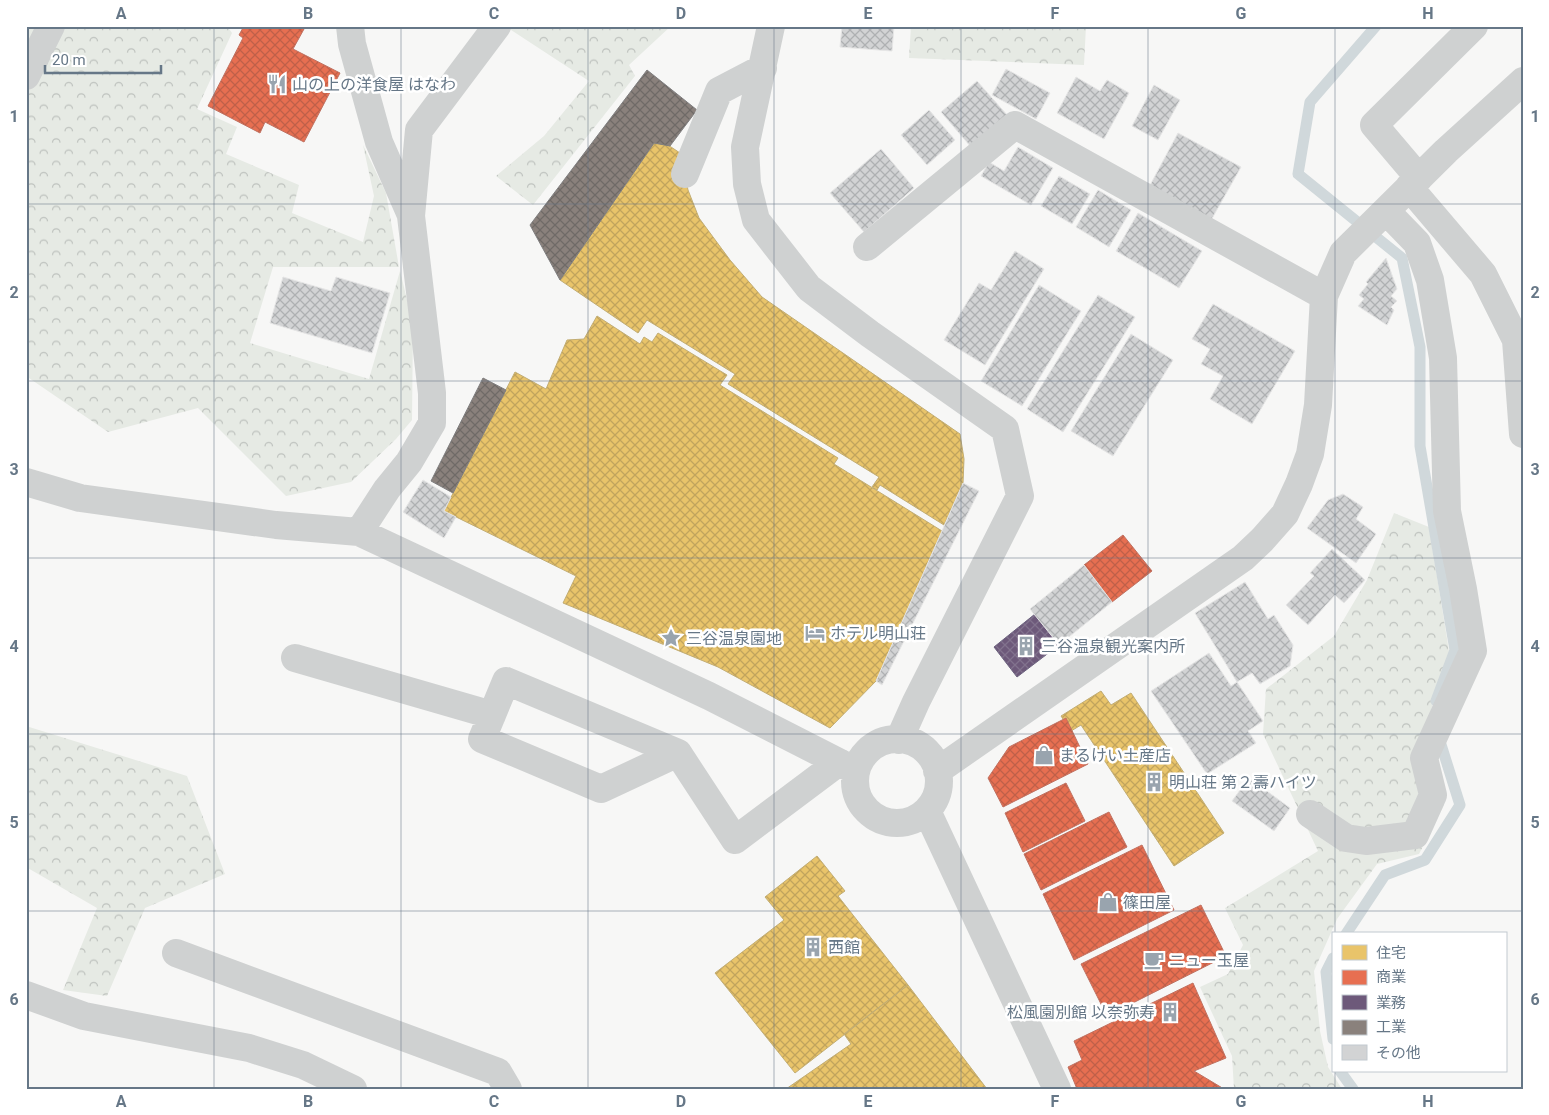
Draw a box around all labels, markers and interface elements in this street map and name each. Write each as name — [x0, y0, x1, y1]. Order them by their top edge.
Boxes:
text: A — [116, 4, 127, 23]
text: B — [303, 4, 313, 23]
text: C — [489, 4, 499, 23]
text: D — [676, 4, 686, 23]
text: E — [864, 4, 873, 23]
text: F — [1051, 4, 1060, 23]
text: G — [1236, 4, 1247, 23]
text: H — [1422, 4, 1434, 23]
scale bar — [45, 42, 161, 74]
text: 20 m — [52, 51, 86, 69]
restaurant icon: 山の上の洋食屋 はなわ — [266, 73, 288, 95]
place label: 山の上の洋食屋 はなわ — [292, 75, 456, 94]
text: 1 — [9, 107, 19, 126]
text: 1 — [1530, 107, 1540, 126]
text: 2 — [9, 283, 19, 302]
text: 2 — [1530, 283, 1540, 302]
text: 3 — [9, 460, 19, 479]
text: 3 — [1530, 460, 1540, 479]
hotel icon: ホテル明山荘 — [804, 622, 826, 644]
place label: ホテル明山荘 — [830, 624, 926, 643]
place icon: 三谷温泉園地 — [660, 627, 682, 649]
place label: 三谷温泉園地 — [686, 629, 782, 648]
building icon: 三谷温泉観光案内所 — [1015, 635, 1037, 657]
text: 4 — [9, 637, 19, 656]
place label: 三谷温泉観光案内所 — [1041, 637, 1185, 656]
text: 4 — [1530, 637, 1540, 656]
shop icon: まるけい土産店 — [1033, 744, 1055, 766]
place label: まるけい土産店 — [1059, 746, 1171, 765]
building icon: 明山荘 第２壽ハイツ — [1143, 771, 1165, 793]
place label: 明山荘 第２壽ハイツ — [1169, 773, 1317, 792]
text: 5 — [9, 813, 19, 832]
text: 5 — [1530, 813, 1540, 832]
shop icon: 篠田屋 — [1097, 891, 1119, 913]
place label: 篠田屋 — [1123, 893, 1171, 912]
legend — [1332, 932, 1506, 1072]
building icon: 西館 — [802, 936, 824, 958]
place label: 西館 — [828, 938, 860, 957]
text: 住宅 — [1376, 944, 1406, 962]
cafe icon: ニュー玉屋 — [1143, 949, 1165, 971]
place label: ニュー玉屋 — [1169, 951, 1249, 970]
text: 商業 — [1376, 968, 1406, 986]
text: 6 — [9, 990, 19, 1009]
text: 6 — [1530, 990, 1540, 1009]
text: 業務 — [1376, 994, 1406, 1012]
building icon: 松風園別館 以奈弥寿 — [1159, 1001, 1181, 1023]
place label: 松風園別館 以奈弥寿 — [1007, 1003, 1155, 1022]
text: 工業 — [1376, 1018, 1406, 1036]
text: その他 — [1376, 1044, 1421, 1062]
text: A — [116, 1092, 127, 1111]
text: B — [303, 1092, 313, 1111]
text: C — [489, 1092, 499, 1111]
text: D — [676, 1092, 686, 1111]
text: E — [864, 1092, 873, 1111]
text: F — [1051, 1092, 1060, 1111]
text: G — [1236, 1092, 1247, 1111]
text: H — [1422, 1092, 1434, 1111]

